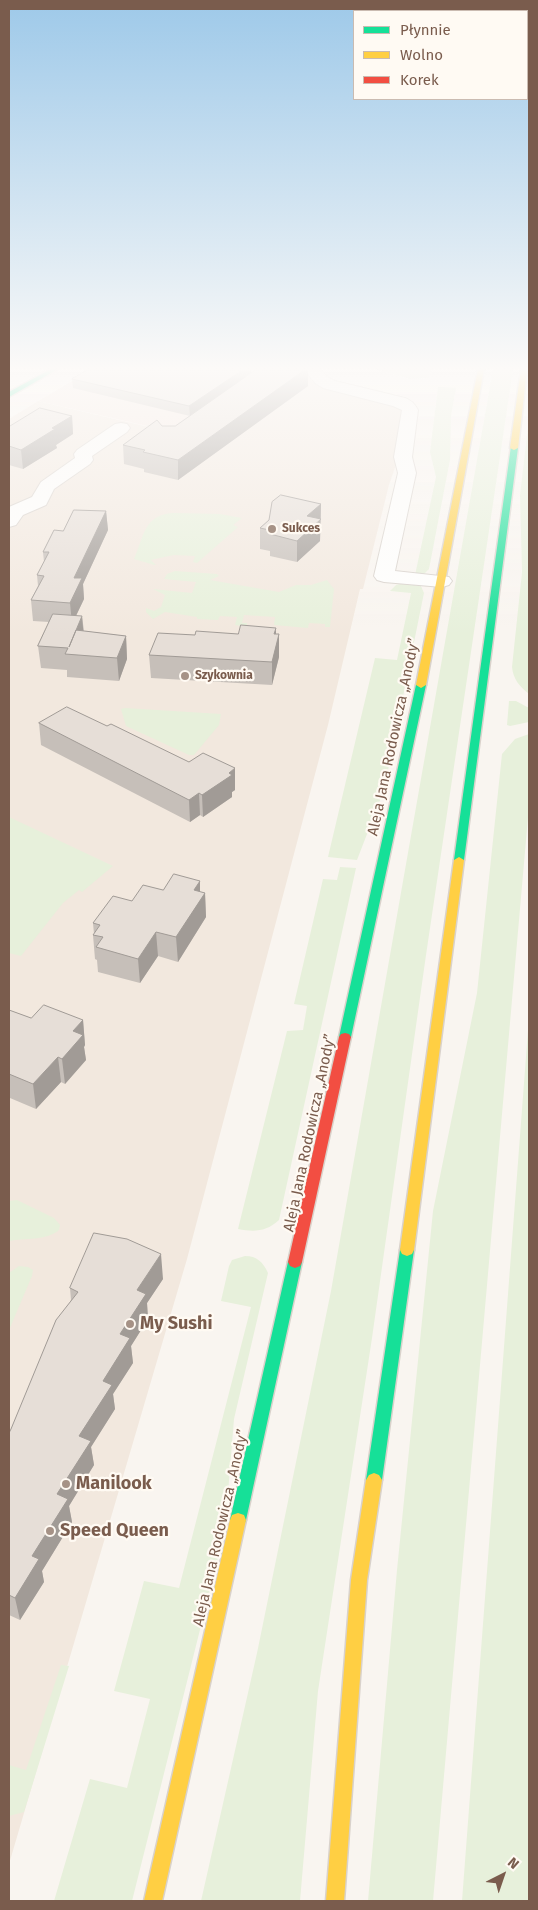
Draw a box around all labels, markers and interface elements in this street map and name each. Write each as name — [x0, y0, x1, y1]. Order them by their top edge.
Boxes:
legend — [353, 10, 528, 100]
text: Płynnie — [400, 21, 451, 39]
text: Wolno — [400, 46, 443, 64]
text: Korek — [400, 71, 439, 89]
place label: Sukces — [282, 522, 320, 536]
marker: Sukces — [266, 523, 278, 535]
street label: Aleja Jana Rodowicza „Anody” — [364, 636, 424, 838]
place label: Szykownia — [195, 669, 253, 683]
marker: Szykownia — [179, 670, 191, 682]
street label: Aleja Jana Rodowicza „Anody” — [280, 1032, 340, 1234]
place label: My Sushi — [140, 1313, 212, 1335]
marker: My Sushi — [124, 1318, 136, 1330]
street label: Aleja Jana Rodowicza „Anody” — [190, 1428, 252, 1628]
place label: Manilook — [76, 1473, 152, 1495]
marker: Manilook — [60, 1478, 72, 1490]
place label: Speed Queen — [60, 1520, 169, 1542]
marker: Speed Queen — [44, 1525, 56, 1537]
north arrow — [478, 1850, 528, 1900]
text: N — [504, 1854, 522, 1873]

